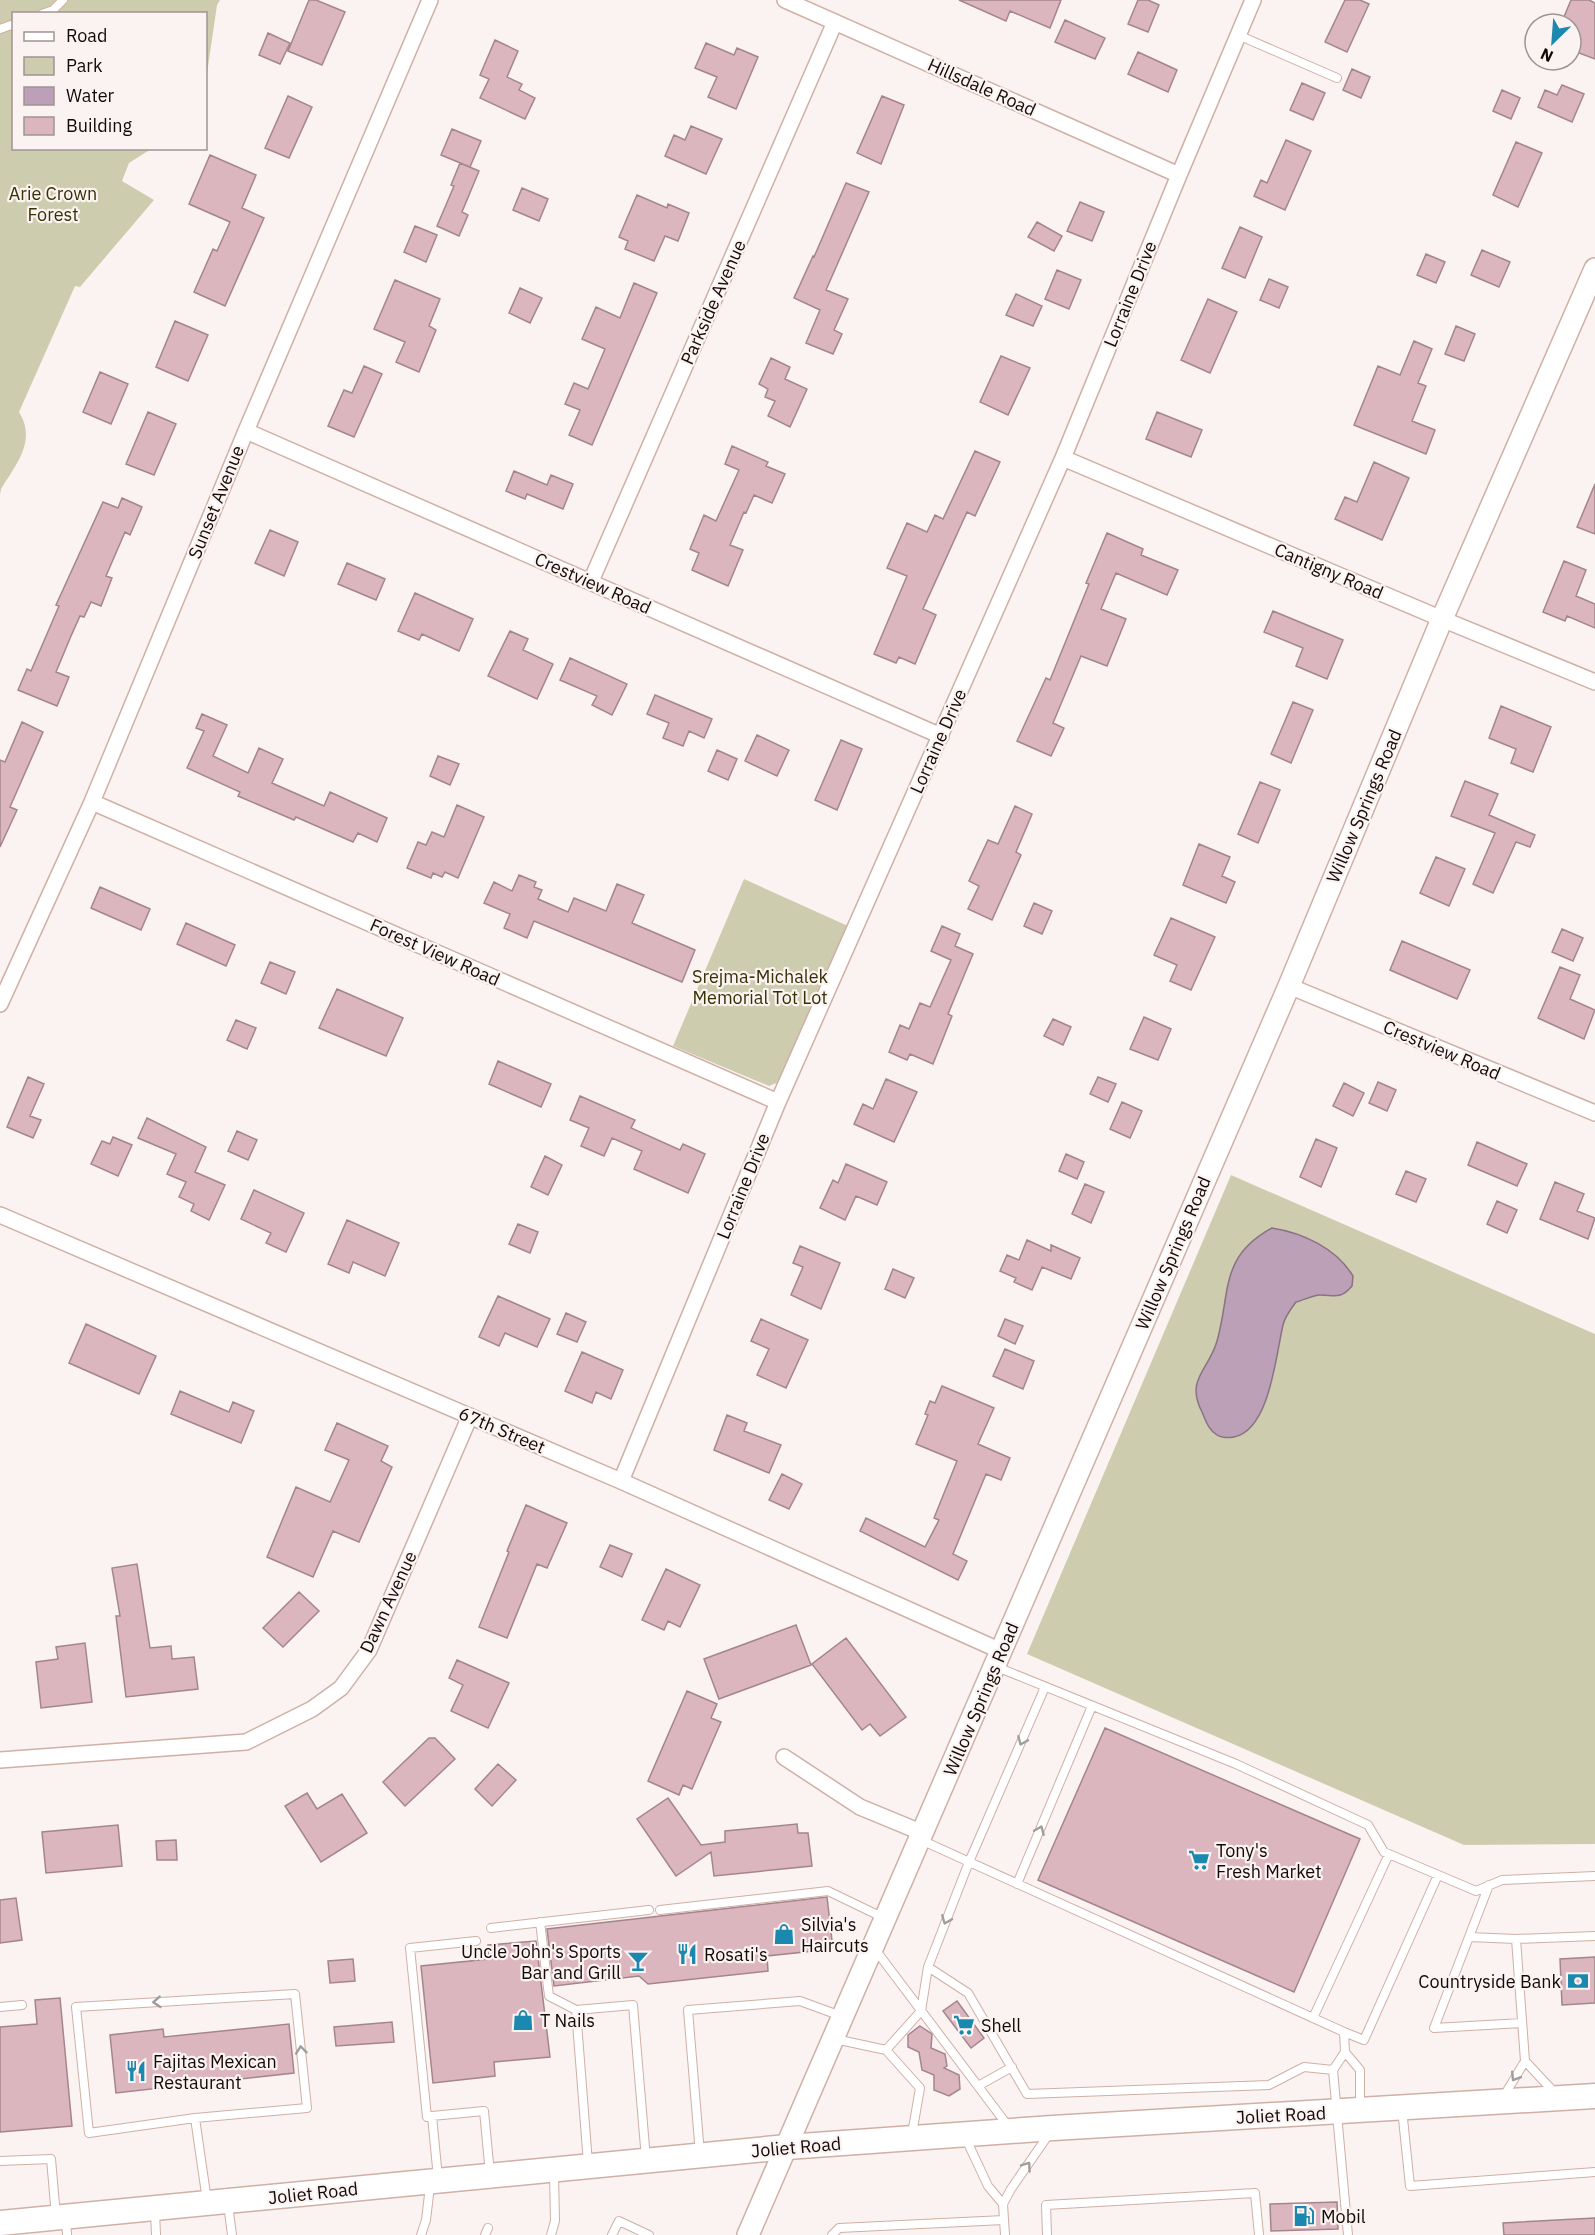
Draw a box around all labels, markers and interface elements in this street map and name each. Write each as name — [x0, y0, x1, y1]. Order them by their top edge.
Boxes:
legend — [12, 12, 207, 150]
north arrow — [1523, 12, 1583, 72]
text: Road — [66, 24, 107, 47]
text: N — [1537, 44, 1556, 67]
street label: Hillsdale Road — [924, 53, 1040, 121]
text: Park — [66, 54, 103, 77]
text: Water — [66, 84, 115, 107]
text: Building — [66, 114, 133, 137]
park label: Arie Crown Forest — [9, 182, 97, 226]
street label: Parkside Avenue — [675, 236, 751, 368]
street label: Lorraine Drive — [1098, 238, 1162, 350]
street label: Sunset Avenue — [183, 442, 249, 562]
street label: Cantigny Road — [1271, 538, 1387, 604]
street label: Crestview Road — [531, 547, 655, 619]
street label: Lorraine Drive — [905, 685, 971, 797]
street label: Willow Springs Road — [1321, 726, 1407, 886]
street label: Forest View Road — [366, 913, 504, 991]
park label: Srejma-Michalek Memorial Tot Lot — [692, 965, 829, 1009]
street label: Crestview Road — [1380, 1015, 1504, 1085]
street label: Lorraine Drive — [711, 1130, 775, 1242]
street label: Willow Springs Road — [1130, 1173, 1216, 1333]
street label: 67th Street — [455, 1401, 549, 1459]
street label: Dawn Avenue — [354, 1547, 422, 1657]
street label: Willow Springs Road — [938, 1619, 1024, 1779]
one-way arrow — [1017, 1734, 1029, 1745]
one-way arrow — [1033, 1825, 1045, 1836]
place label: Tony's Fresh Market — [1216, 1839, 1322, 1883]
supermarket icon: Tony's Fresh Market — [1187, 1848, 1211, 1872]
place label: Silvia's Haircuts — [801, 1913, 869, 1957]
one-way arrow — [941, 1914, 953, 1925]
shop icon: Silvia's Haircuts — [772, 1922, 796, 1946]
place label: Uncle John's Sports Bar and Grill — [461, 1940, 621, 1984]
restaurant icon: Rosati's — [675, 1942, 699, 1966]
place label: Rosati's — [704, 1943, 768, 1966]
bar icon: Uncle John's Sports Bar and Grill — [626, 1949, 650, 1973]
bank icon: Countryside Bank — [1566, 1969, 1590, 1993]
place label: Countryside Bank — [1418, 1970, 1562, 1993]
one-way arrow — [152, 1996, 161, 2009]
shop icon: T Nails — [511, 2008, 535, 2032]
place label: T Nails — [540, 2009, 595, 2032]
supermarket icon: Shell — [952, 2013, 976, 2037]
place label: Shell — [981, 2014, 1021, 2037]
one-way arrow — [295, 2045, 308, 2055]
place label: Fajitas Mexican Restaurant — [153, 2050, 277, 2094]
restaurant icon: Fajitas Mexican Restaurant — [124, 2059, 148, 2083]
one-way arrow — [1510, 2071, 1522, 2081]
street label: Joliet Road — [1235, 2101, 1327, 2129]
street label: Joliet Road — [750, 2132, 842, 2162]
one-way arrow — [1020, 2161, 1031, 2172]
street label: Joliet Road — [267, 2177, 359, 2209]
fuel station icon: Mobil — [1292, 2204, 1316, 2228]
place label: Mobil — [1321, 2205, 1366, 2228]

